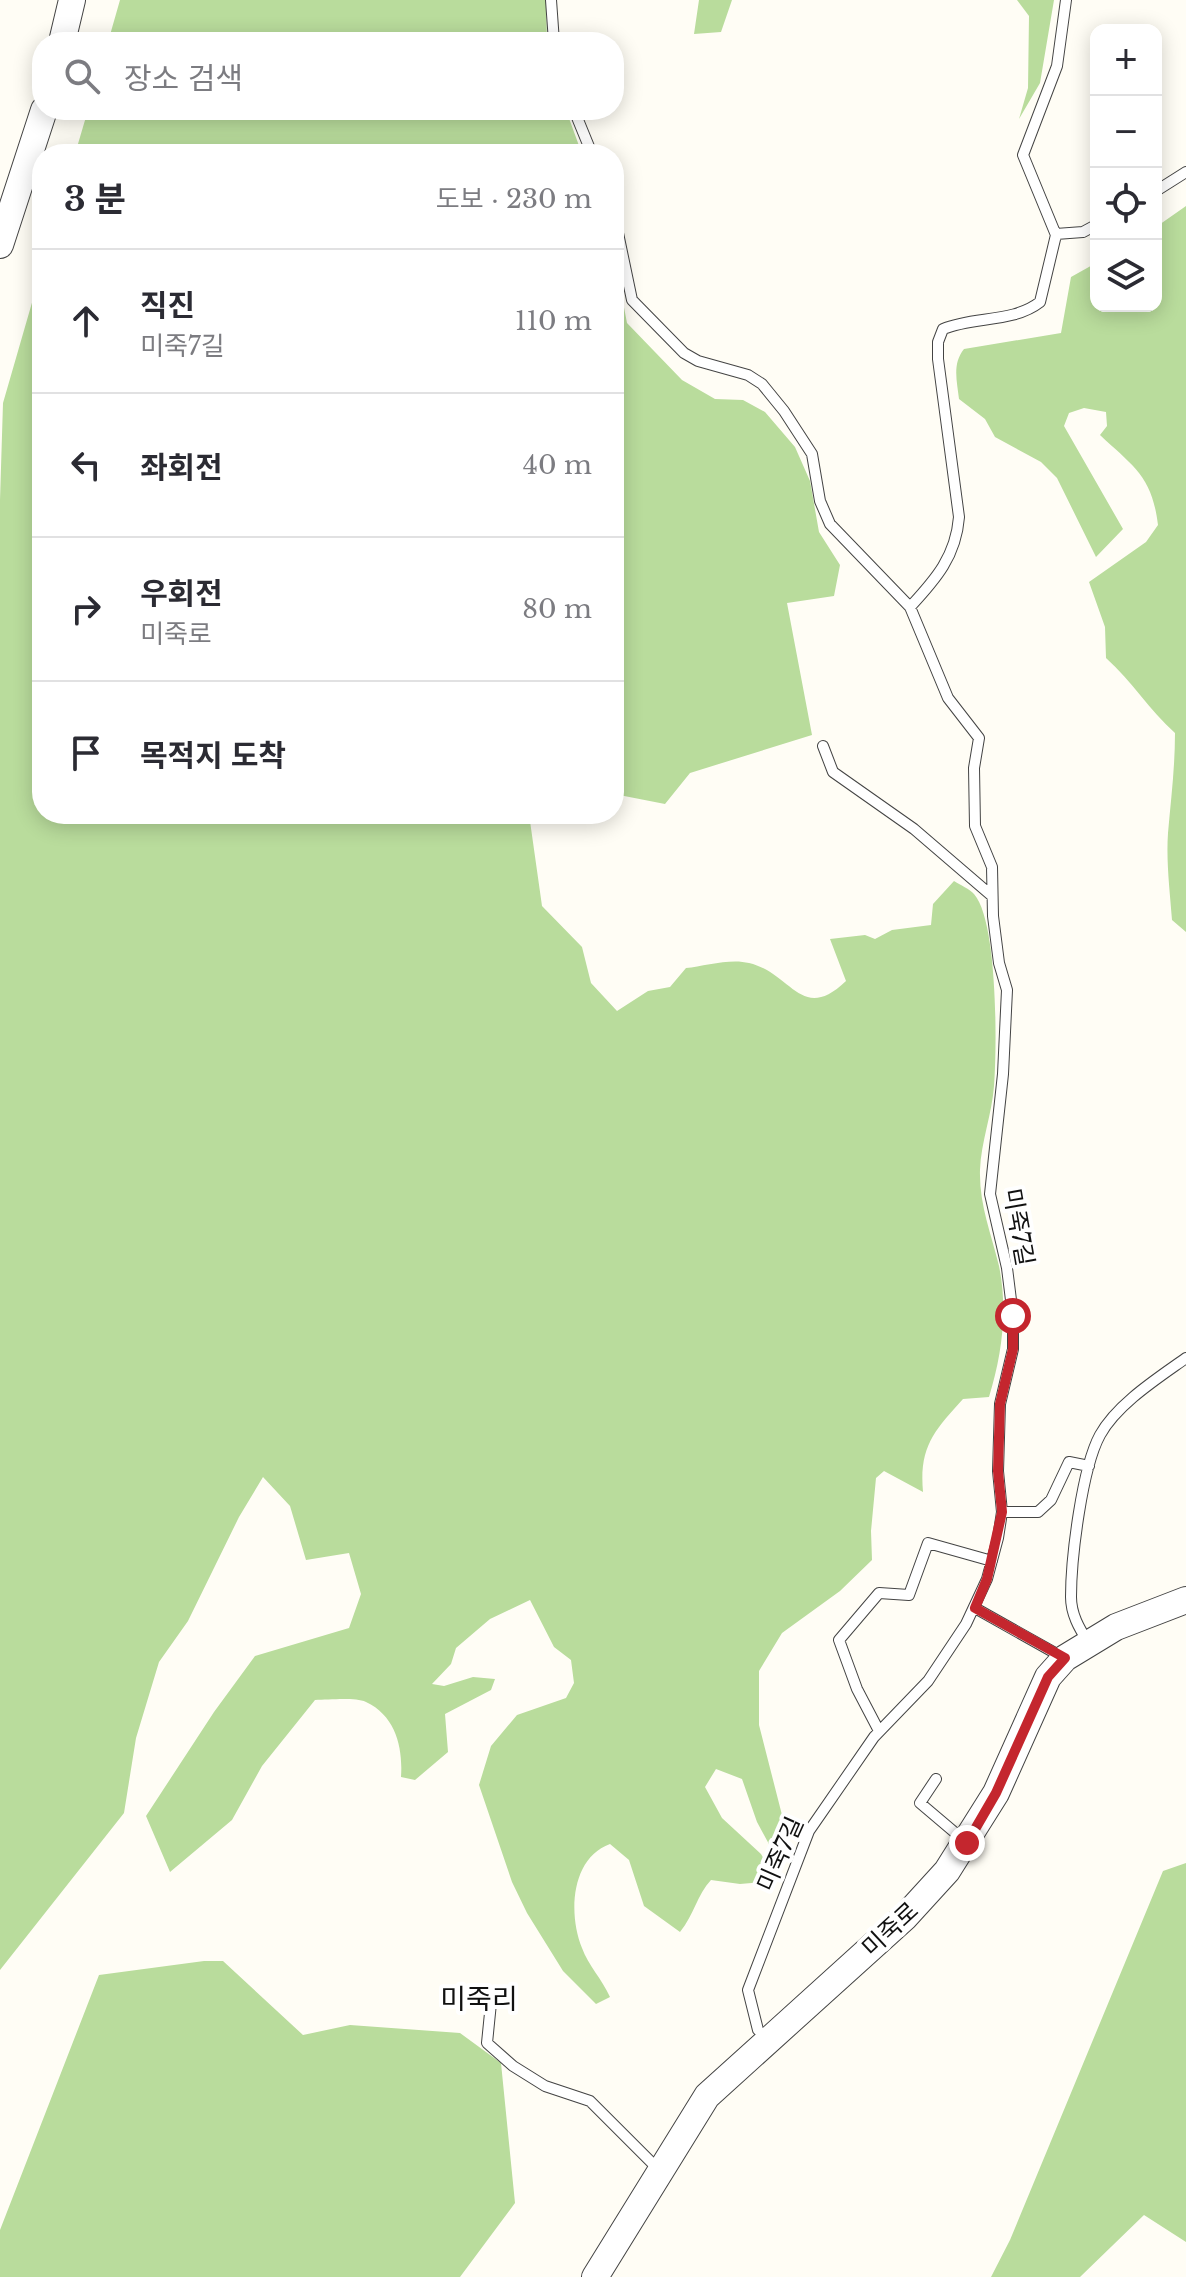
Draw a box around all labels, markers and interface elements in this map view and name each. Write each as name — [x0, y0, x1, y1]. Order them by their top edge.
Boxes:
map controls — [1090, 24, 1162, 312]
button: + — [1090, 24, 1162, 96]
search box — [32, 32, 624, 120]
icon: search — [60, 54, 104, 98]
text: 장소 검색 — [124, 60, 243, 97]
button: − — [1090, 96, 1162, 168]
button: locate — [1090, 168, 1162, 240]
text: 3 분 — [64, 178, 126, 220]
text: 도보 · 230 m — [436, 183, 592, 215]
button: layers — [1090, 240, 1162, 312]
text: 직진 — [140, 287, 195, 324]
icon: ahead — [64, 299, 108, 343]
text: 110 m — [515, 305, 592, 337]
text: 미죽7길 — [140, 330, 225, 362]
icon: left — [64, 443, 108, 487]
text: 좌회전 — [140, 449, 223, 486]
text: 40 m — [523, 449, 592, 481]
text: 우회전 — [140, 575, 223, 612]
icon: right — [64, 587, 108, 631]
text: 80 m — [522, 593, 592, 625]
text: 미죽로 — [140, 618, 212, 650]
icon: arrive — [64, 731, 108, 775]
text: 목적지 도착 — [140, 737, 286, 774]
street label: 미죽7길 — [998, 1186, 1040, 1268]
route start — [995, 1298, 1031, 1334]
street label: 미죽7길 — [751, 1812, 809, 1896]
route end — [949, 1825, 985, 1861]
street label: 미죽로 — [856, 1896, 924, 1962]
district label: 미죽리 — [440, 1982, 518, 2017]

